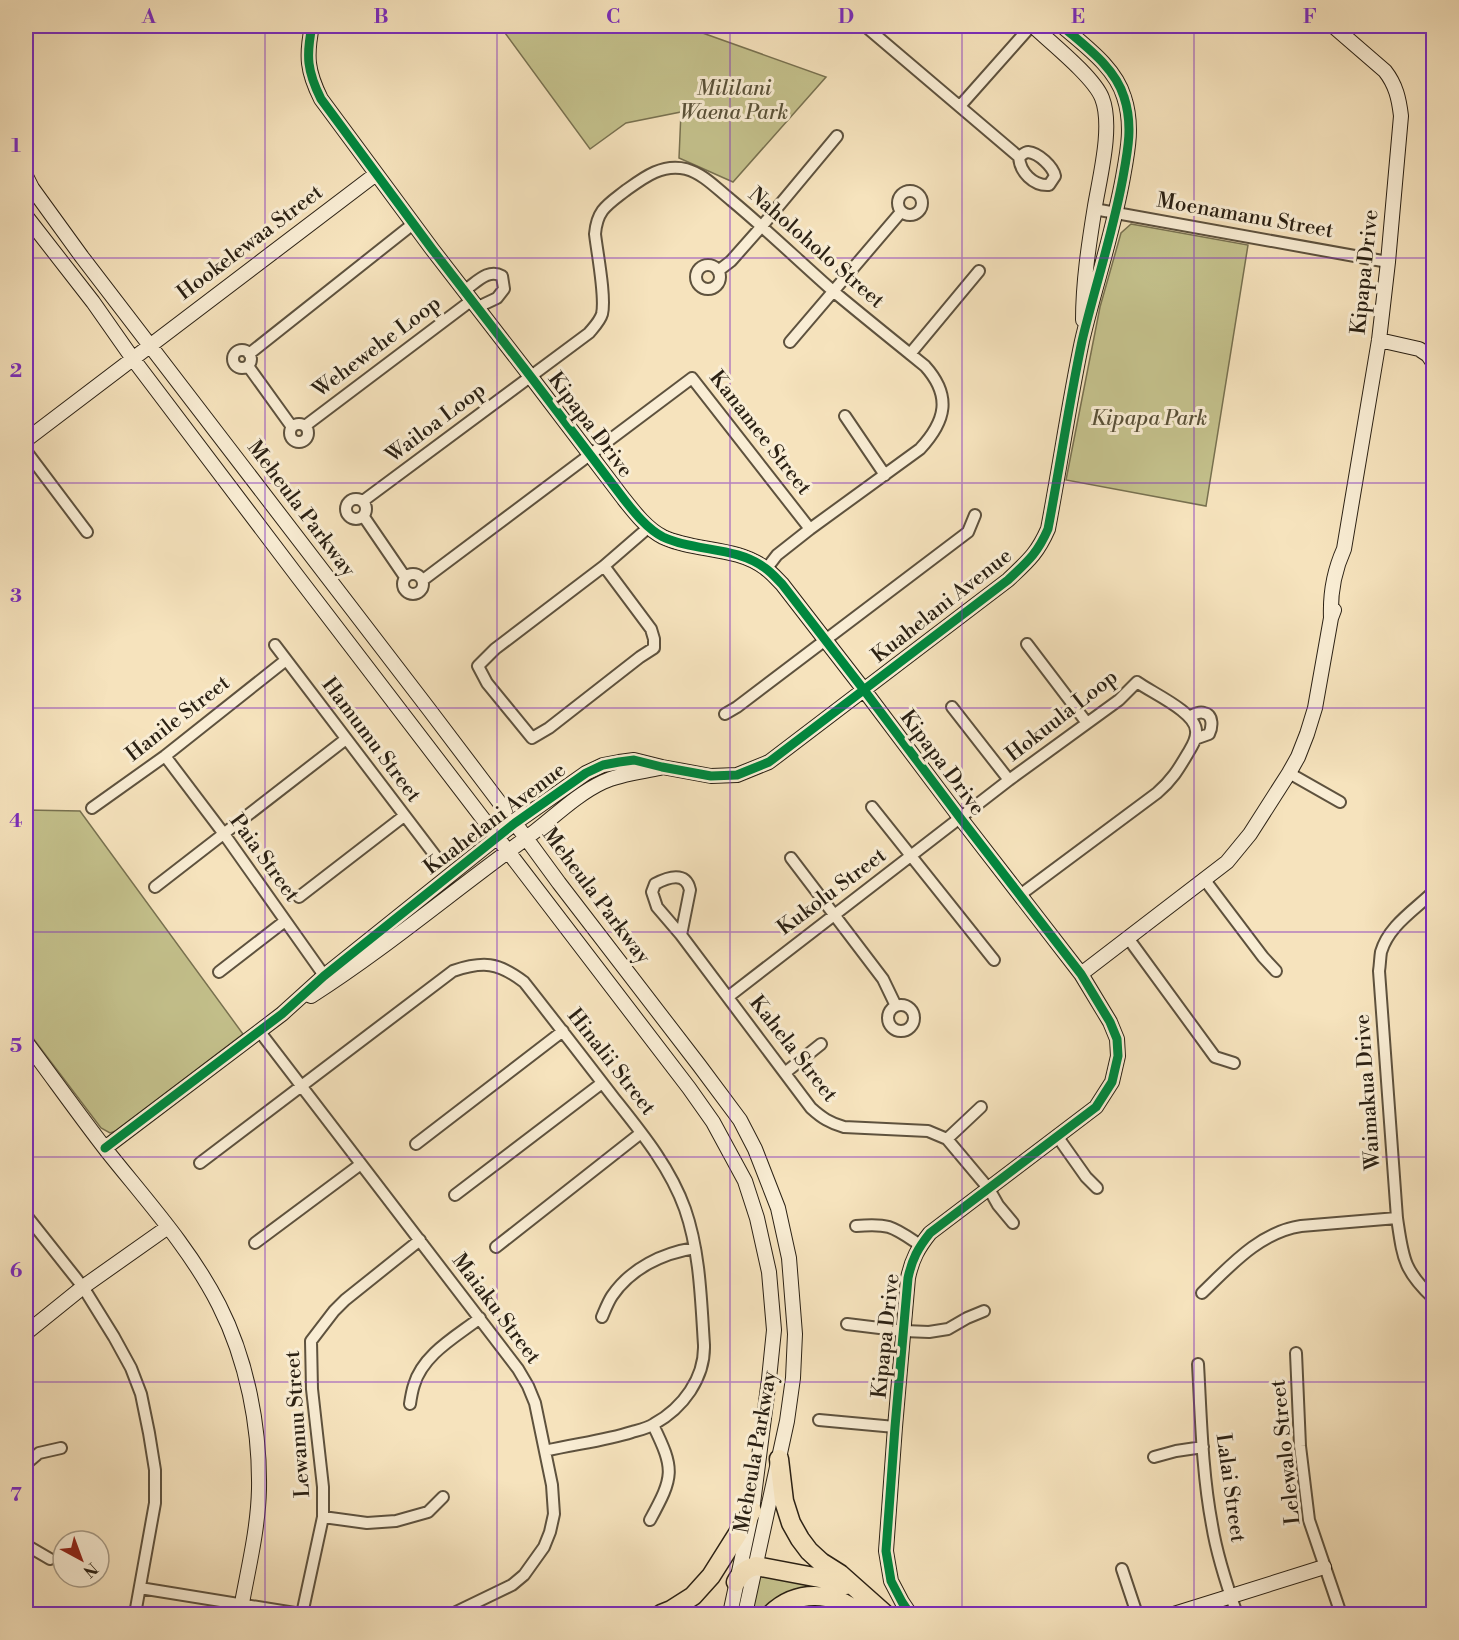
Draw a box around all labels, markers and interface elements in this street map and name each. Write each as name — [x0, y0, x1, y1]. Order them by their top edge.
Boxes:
text: A — [141, 5, 157, 30]
text: B — [373, 5, 389, 30]
text: C — [606, 5, 620, 30]
text: D — [838, 5, 854, 30]
text: E — [1071, 5, 1085, 30]
text: F — [1303, 5, 1317, 30]
park label: Mililani Waena Park — [680, 76, 788, 126]
text: 1 — [11, 134, 21, 159]
street label: Hookelewaa Street — [172, 179, 328, 306]
street label: Naholoholo Street — [743, 182, 890, 315]
street label: Moenamanu Street — [1155, 188, 1336, 244]
street label: Kipapa Drive — [1346, 208, 1384, 336]
street label: Wehewehe Loop — [307, 290, 446, 404]
text: 2 — [10, 359, 22, 384]
street label: Kanamee Street — [703, 366, 817, 501]
street label: Kipapa Drive — [542, 367, 638, 483]
street label: Wailoa Loop — [380, 377, 491, 469]
park label: Kipapa Park — [1091, 406, 1207, 432]
street label: Meheula Parkway — [241, 436, 361, 583]
street label: Kuahelani Avenue — [867, 543, 1017, 669]
text: 3 — [10, 584, 22, 609]
street label: Hokuula Loop — [1001, 664, 1123, 768]
street label: Hanile Street — [121, 670, 236, 768]
street label: Hamumu Street — [316, 672, 427, 808]
street label: Kipapa Drive — [894, 705, 990, 821]
street label: Kuahelani Avenue — [419, 757, 571, 881]
text: 4 — [9, 809, 23, 834]
street label: Paia Street — [223, 809, 305, 908]
street label: Meheula Parkway — [536, 823, 656, 970]
street label: Kukolu Street — [772, 842, 892, 941]
street label: Kahela Street — [743, 991, 843, 1108]
street label: Hinalii Street — [561, 1003, 661, 1121]
street label: Waimakua Drive — [1350, 1013, 1386, 1172]
text: 5 — [10, 1034, 22, 1059]
street label: Maiaku Street — [446, 1249, 546, 1370]
text: 6 — [10, 1259, 23, 1284]
street label: Kipapa Drive — [867, 1272, 905, 1400]
street label: Lewanuu Street — [280, 1349, 316, 1498]
street label: Meheula Parkway — [729, 1368, 783, 1535]
street label: Lelewalo Street — [1265, 1378, 1307, 1526]
street label: Lalai Street — [1209, 1432, 1251, 1545]
text: 7 — [10, 1483, 22, 1508]
north arrow — [51, 1529, 111, 1589]
text: N — [79, 1558, 102, 1581]

